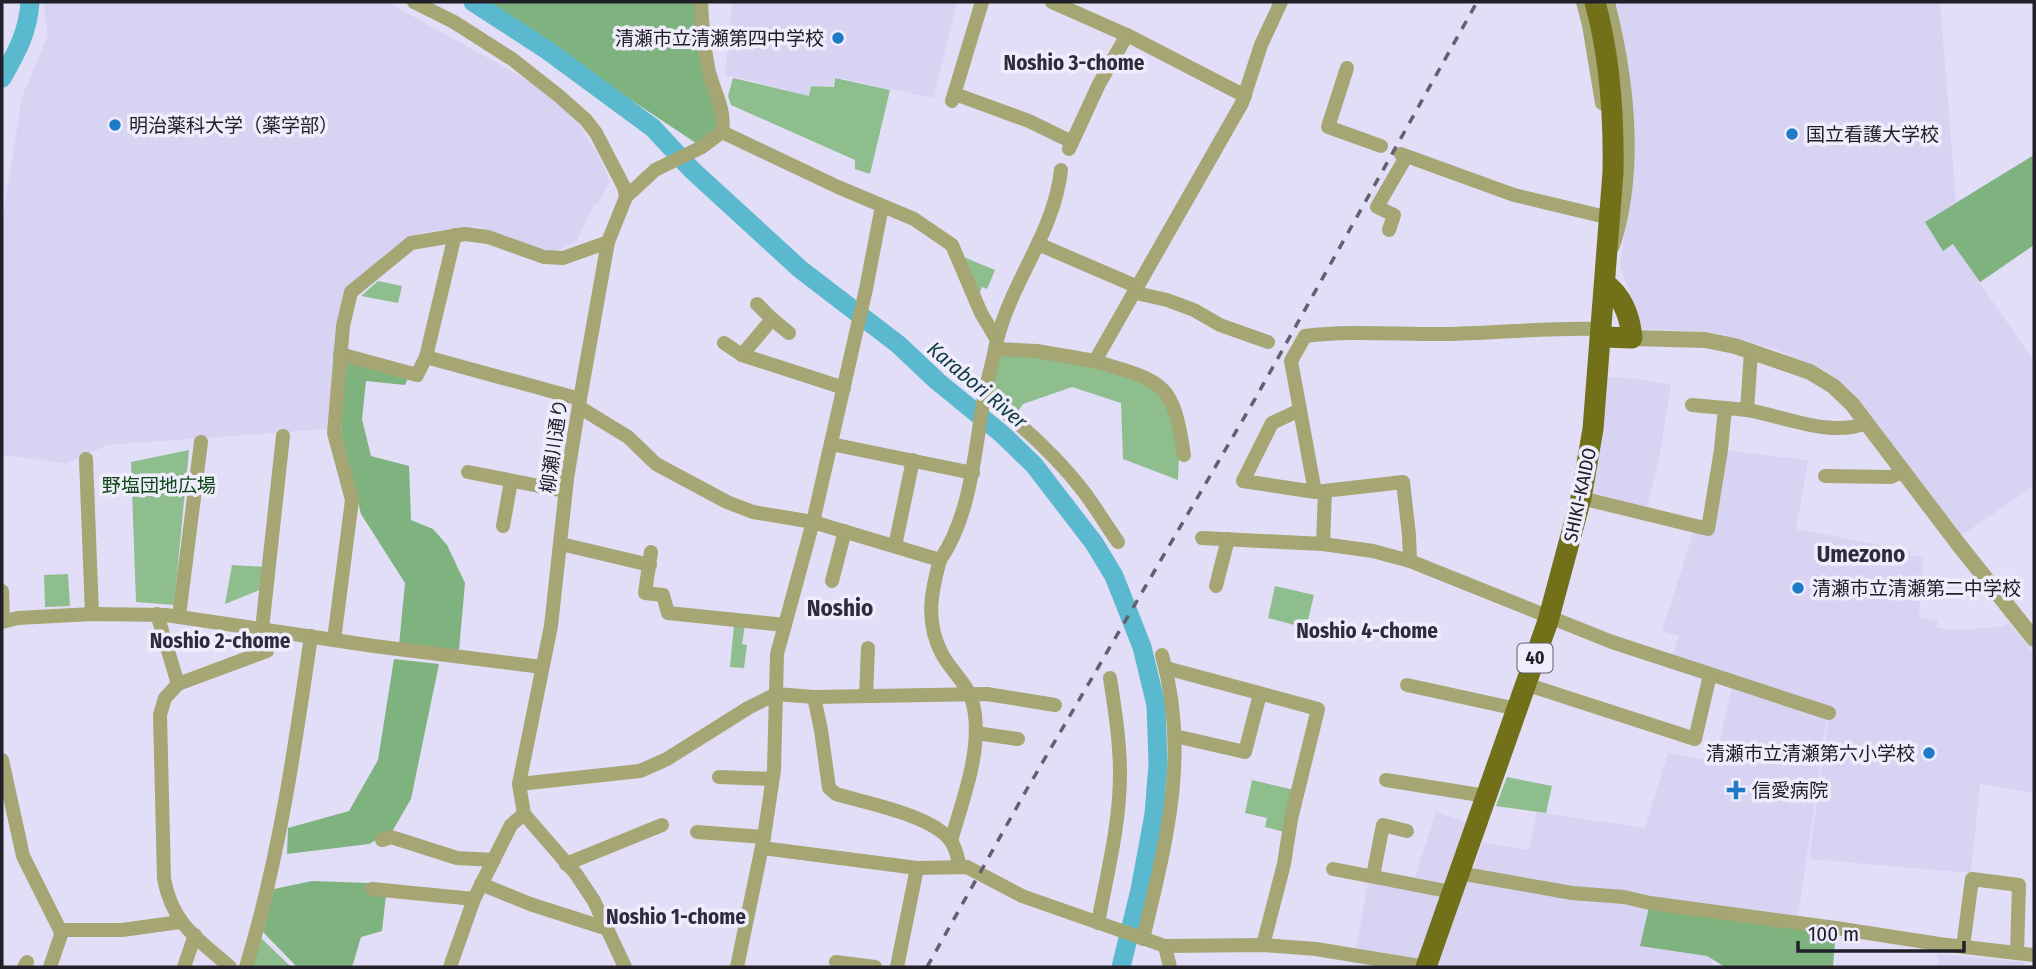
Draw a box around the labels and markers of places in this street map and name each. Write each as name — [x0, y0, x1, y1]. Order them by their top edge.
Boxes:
place label: 清瀬市立清瀬第四中学校 — [615, 27, 824, 50]
marker: 清瀬市立清瀬第四中学校 — [830, 30, 846, 46]
place label: 明治薬科大学（薬学部） — [129, 114, 338, 137]
marker: 明治薬科大学（薬学部） — [107, 117, 123, 133]
place label: 国立看護大学校 — [1806, 123, 1939, 146]
marker: 国立看護大学校 — [1784, 126, 1800, 142]
place label: 清瀬市立清瀬第二中学校 — [1812, 577, 2021, 600]
marker: 清瀬市立清瀬第二中学校 — [1790, 580, 1806, 596]
place label: 清瀬市立清瀬第六小学校 — [1706, 742, 1915, 765]
marker: 清瀬市立清瀬第六小学校 — [1921, 745, 1937, 761]
place label: 信愛病院 — [1752, 779, 1828, 802]
marker: 信愛病院 — [1726, 780, 1746, 800]

